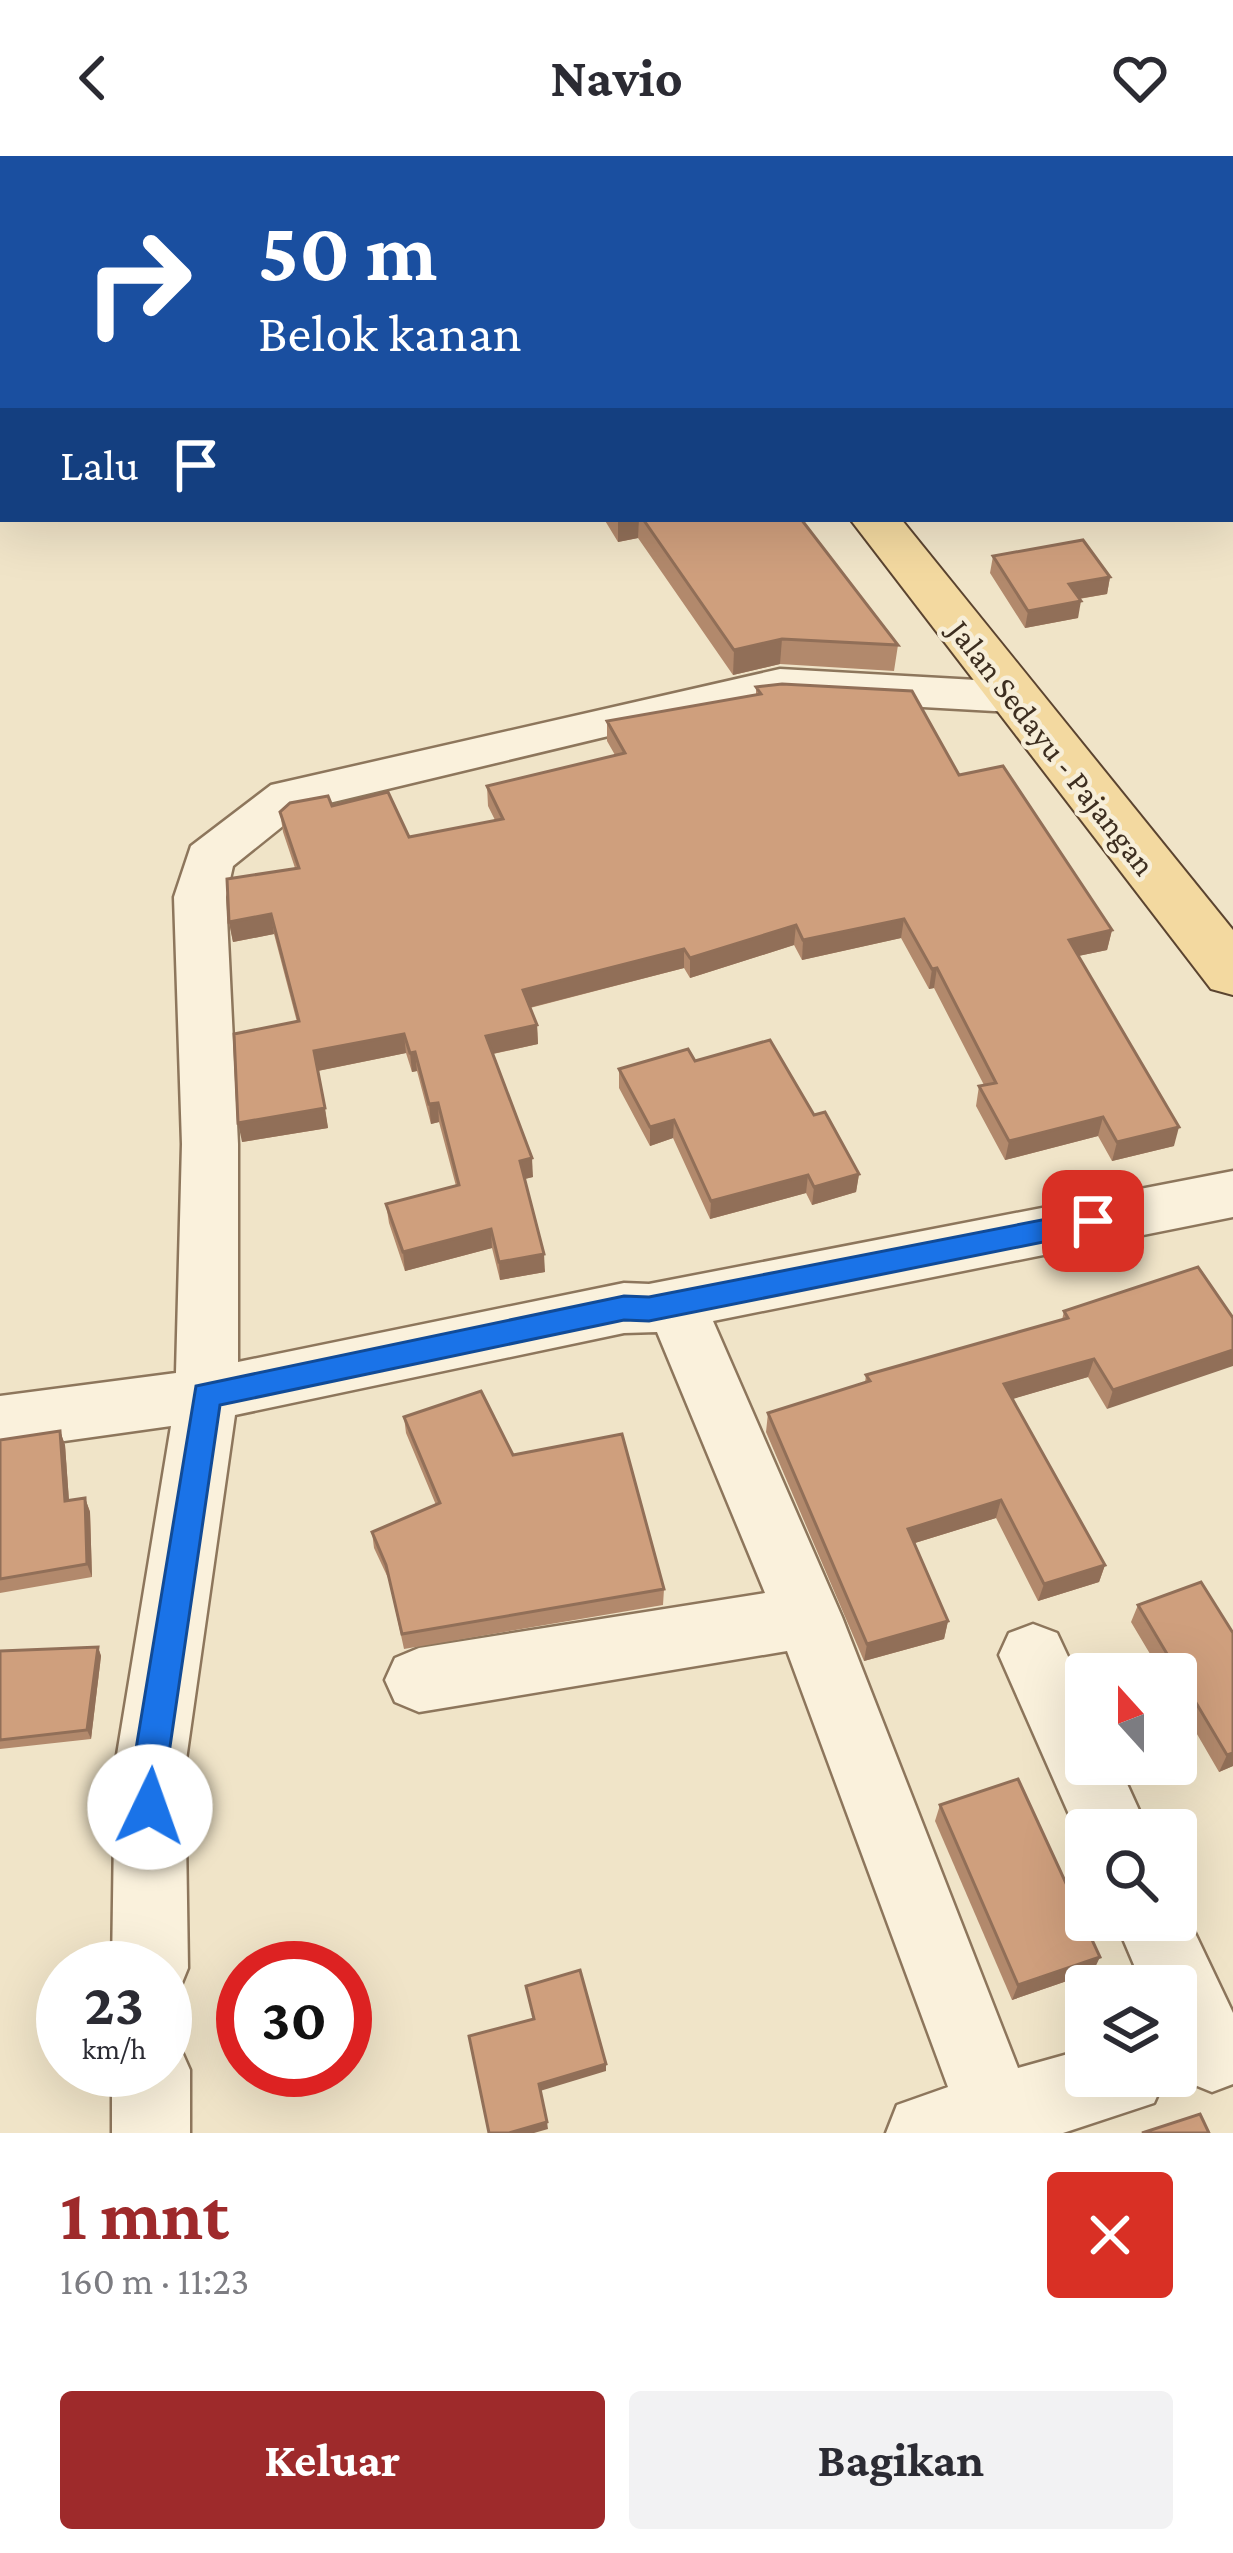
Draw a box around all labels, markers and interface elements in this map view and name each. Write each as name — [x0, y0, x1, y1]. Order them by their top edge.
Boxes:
icon: back — [60, 45, 126, 111]
icon: heart — [1107, 45, 1173, 111]
text: Navio — [550, 48, 683, 108]
icon: right — [60, 204, 216, 360]
text: 50 m — [258, 205, 437, 298]
text: Belok kanan — [258, 303, 522, 363]
icon: arrive — [163, 432, 229, 498]
text: Lalu — [60, 440, 139, 490]
street label: Jalan Sedayu - Pajangan — [940, 610, 1164, 882]
pin — [1042, 1170, 1144, 1272]
icon: arrive — [1060, 1188, 1126, 1254]
north arrow — [1065, 1653, 1197, 1785]
map controls — [1065, 1653, 1197, 2097]
position arrow — [87, 1744, 213, 1870]
button: search — [1065, 1809, 1197, 1941]
speed limit sign: 30 — [216, 1941, 372, 2097]
button: layers — [1065, 1965, 1197, 2097]
text: 23 — [84, 1970, 144, 2037]
text: km/h — [82, 2032, 146, 2065]
button: close — [1047, 2172, 1173, 2298]
text: 1 mnt — [60, 2174, 229, 2254]
text: 160 m · 11:23 — [60, 2259, 249, 2302]
button: Keluar — [60, 2391, 605, 2529]
button: Bagikan — [629, 2391, 1173, 2529]

